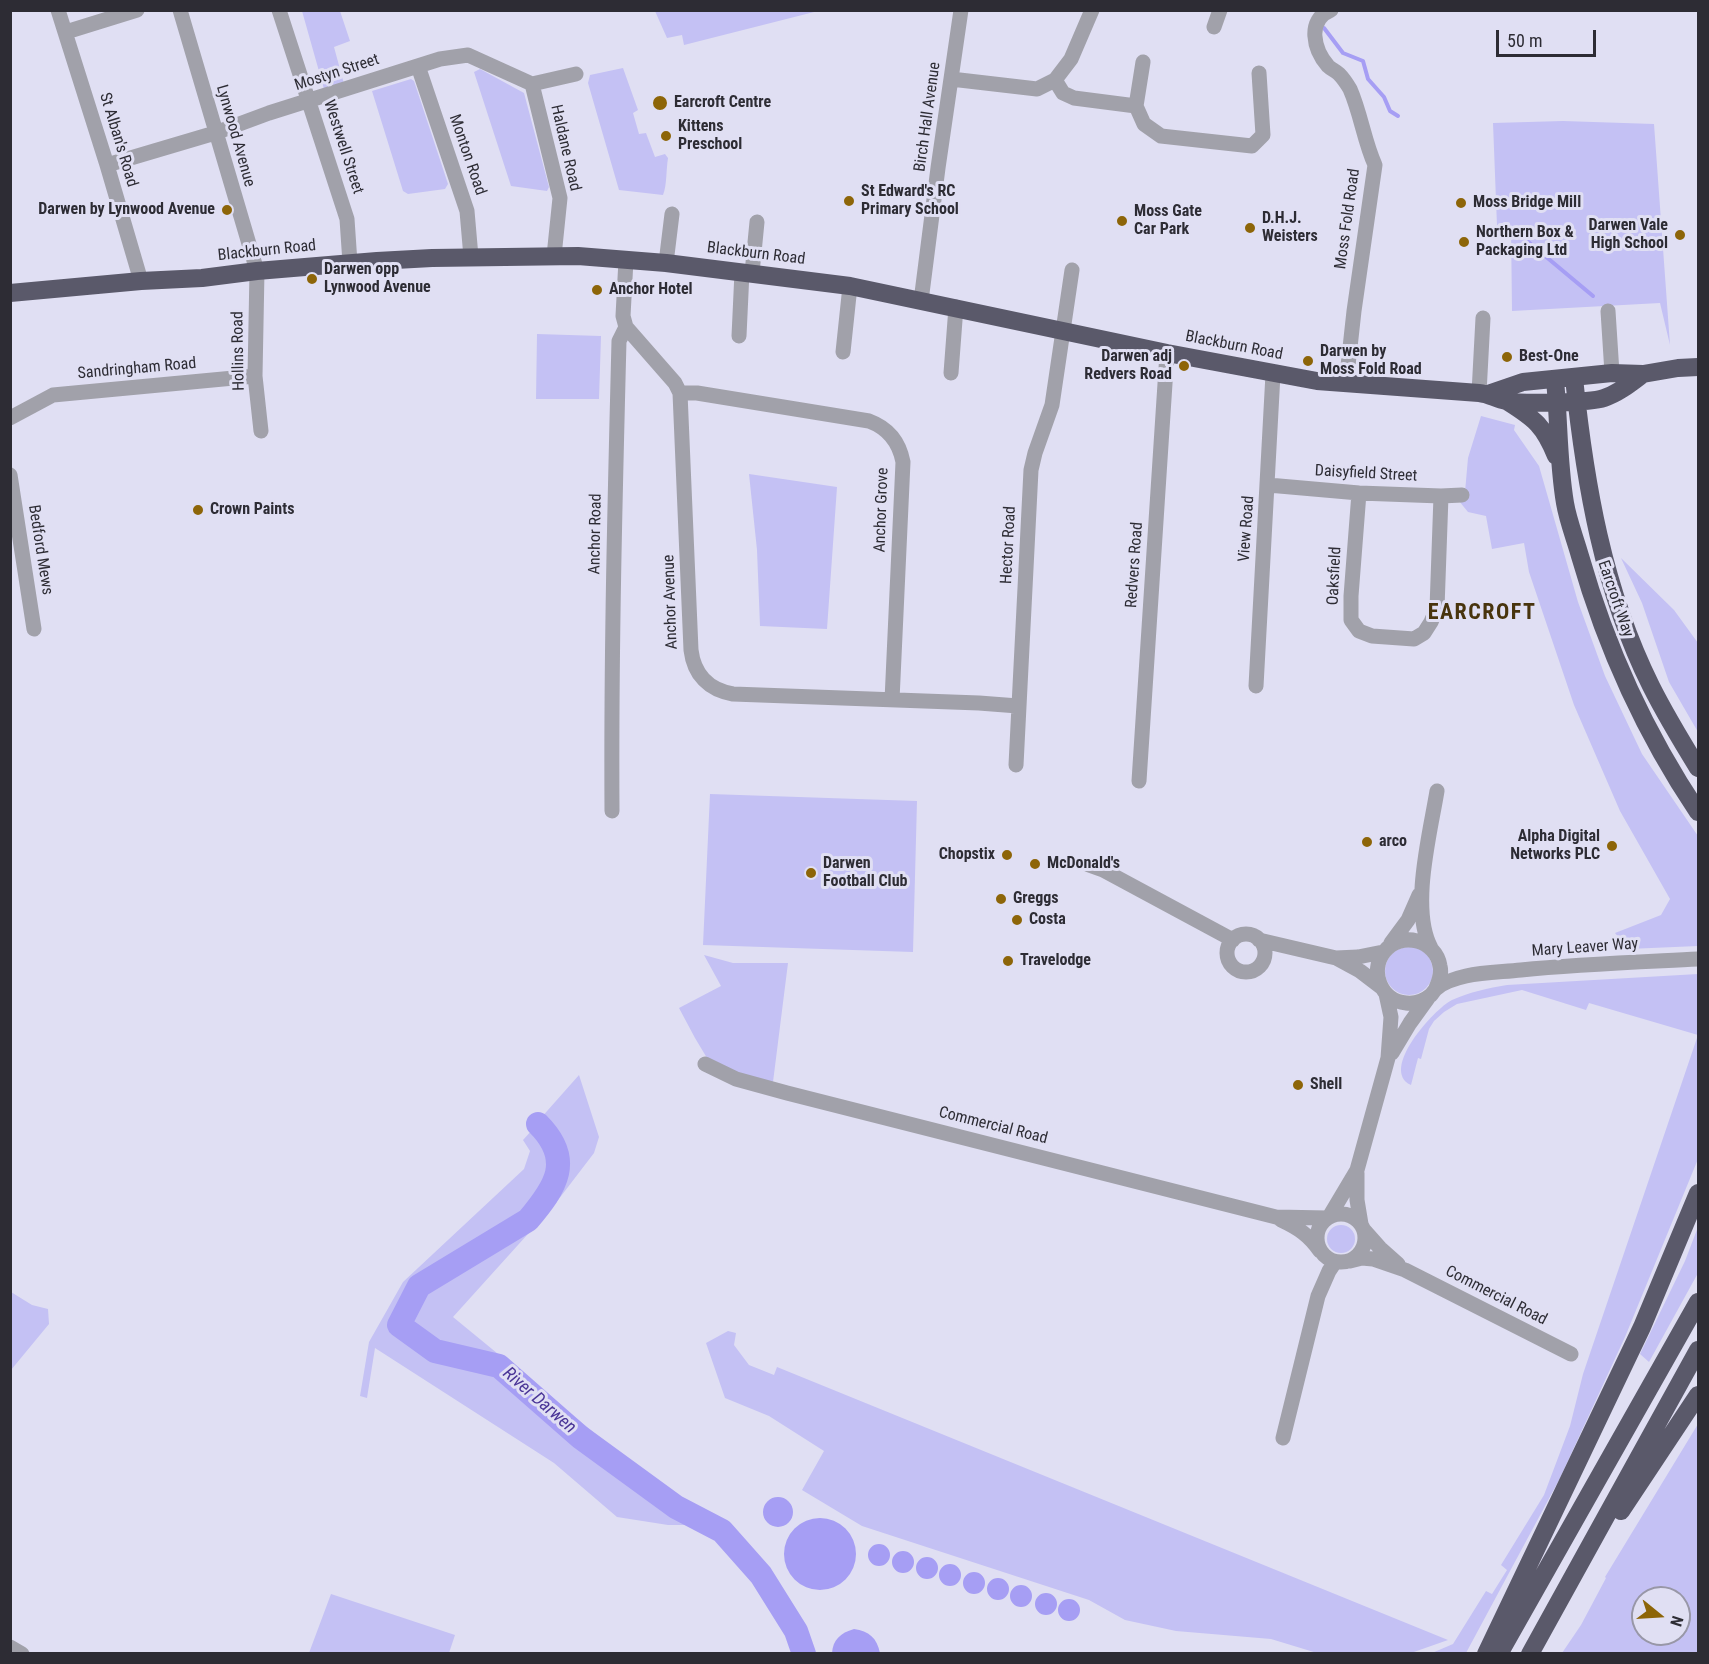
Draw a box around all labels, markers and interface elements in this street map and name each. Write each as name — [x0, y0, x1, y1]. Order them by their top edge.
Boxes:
scale bar — [1499, 18, 1600, 56]
text: 50 m — [1507, 30, 1542, 51]
street label: Mostyn Street — [292, 50, 382, 96]
street label: Birch Hall Avenue — [911, 61, 945, 173]
street label: Lynwood Avenue — [211, 83, 259, 189]
street label: St Alban's Road — [95, 91, 141, 189]
place label: Earcroft Centre — [674, 93, 771, 113]
marker: Earcroft Centre — [651, 94, 669, 112]
street label: Westwell Street — [319, 97, 367, 197]
street label: Haldane Road — [546, 103, 584, 193]
street label: Monton Road — [444, 112, 490, 198]
place label: Kittens Preschool — [678, 117, 742, 155]
marker: Kittens Preschool — [659, 129, 673, 143]
street label: Moss Fold Road — [1331, 167, 1365, 271]
place label: St Edward's RC Primary School — [861, 182, 959, 220]
place label: Moss Bridge Mill — [1473, 193, 1581, 213]
marker: St Edward's RC Primary School — [842, 194, 856, 208]
marker: Moss Bridge Mill — [1454, 196, 1468, 210]
place label: Darwen by Lynwood Avenue — [38, 200, 215, 220]
place label: Moss Gate Car Park — [1134, 202, 1202, 240]
marker: Darwen by Lynwood Avenue — [220, 203, 234, 217]
place label: D.H.J. Weisters — [1262, 209, 1318, 247]
marker: Moss Gate Car Park — [1115, 214, 1129, 228]
place label: Darwen Vale High School — [1589, 216, 1668, 254]
marker: D.H.J. Weisters — [1243, 221, 1257, 235]
place label: Northern Box & Packaging Ltd — [1476, 223, 1574, 261]
marker: Darwen Vale High School — [1673, 228, 1687, 242]
marker: Northern Box & Packaging Ltd — [1457, 235, 1471, 249]
street label: Blackburn Road — [217, 236, 317, 266]
street label: Blackburn Road — [706, 238, 806, 270]
place label: Darwen opp Lynwood Avenue — [324, 260, 431, 298]
marker: Darwen opp Lynwood Avenue — [305, 272, 319, 286]
place label: Anchor Hotel — [609, 280, 693, 300]
marker: Anchor Hotel — [590, 283, 604, 297]
street label: Hollins Road — [229, 311, 249, 391]
street label: Blackburn Road — [1184, 327, 1284, 365]
place label: Darwen by Moss Fold Road — [1320, 342, 1422, 380]
place label: Darwen adj Redvers Road — [1084, 347, 1172, 385]
place label: Best-One — [1519, 347, 1579, 367]
marker: Best-One — [1500, 350, 1514, 364]
street label: Sandringham Road — [77, 354, 197, 384]
marker: Darwen by Moss Fold Road — [1301, 354, 1315, 368]
marker: Darwen adj Redvers Road — [1177, 359, 1191, 373]
street label: Daisyfield Street — [1314, 462, 1418, 486]
street label: Anchor Grove — [871, 467, 893, 553]
street label: Anchor Road — [586, 493, 606, 575]
street label: View Road — [1235, 495, 1259, 563]
place label: Crown Paints — [210, 500, 294, 520]
marker: Crown Paints — [191, 503, 205, 517]
street label: Bedford Mews — [23, 504, 57, 596]
street label: Hector Road — [997, 506, 1021, 584]
street label: Redvers Road — [1122, 521, 1148, 609]
street label: Oaksfield — [1324, 546, 1346, 606]
street label: Anchor Avenue — [660, 554, 682, 650]
street label: Earcroft Way — [1593, 558, 1637, 640]
district label: EARCROFT — [1428, 600, 1536, 626]
place label: Alpha Digital Networks PLC — [1510, 827, 1600, 865]
place label: arco — [1379, 832, 1407, 852]
marker: arco — [1360, 835, 1374, 849]
marker: Alpha Digital Networks PLC — [1605, 839, 1619, 853]
place label: Chopstix — [939, 845, 995, 865]
marker: Chopstix — [1000, 848, 1014, 862]
place label: Darwen Football Club — [823, 854, 907, 892]
place label: McDonald's — [1047, 854, 1120, 874]
marker: McDonald's — [1028, 857, 1042, 871]
marker: Darwen Football Club — [804, 866, 818, 880]
place label: Greggs — [1013, 889, 1059, 909]
marker: Greggs — [994, 892, 1008, 906]
place label: Costa — [1029, 910, 1066, 930]
marker: Costa — [1010, 913, 1024, 927]
street label: Mary Leaver Way — [1531, 935, 1639, 961]
place label: Travelodge — [1020, 951, 1091, 971]
marker: Travelodge — [1001, 954, 1015, 968]
place label: Shell — [1310, 1075, 1342, 1095]
marker: Shell — [1291, 1078, 1305, 1092]
street label: Commercial Road — [937, 1103, 1049, 1149]
street label: Commercial Road — [1442, 1262, 1550, 1330]
water label: River Darwen — [498, 1363, 580, 1439]
north arrow — [1631, 1586, 1691, 1646]
text: N — [1666, 1613, 1687, 1629]

